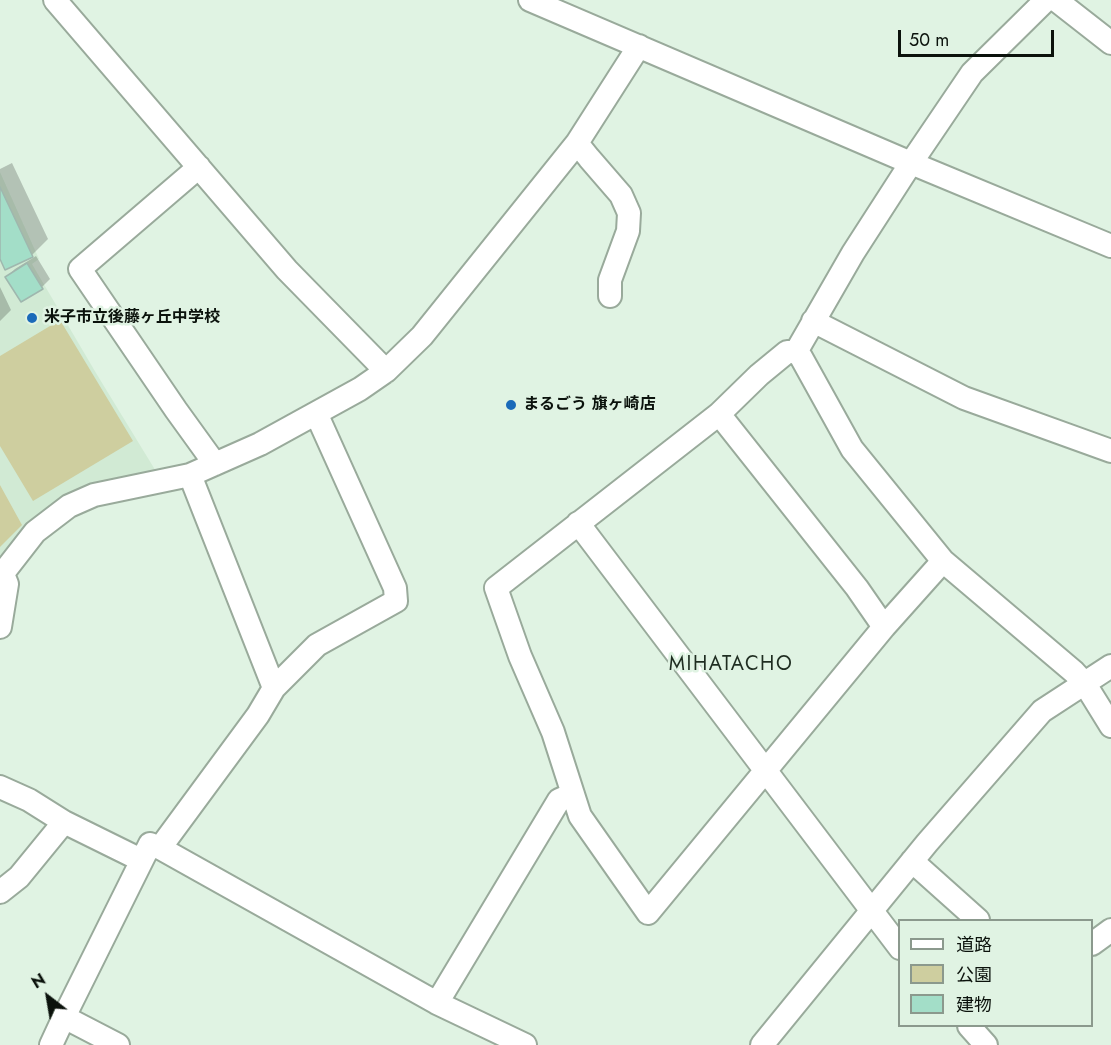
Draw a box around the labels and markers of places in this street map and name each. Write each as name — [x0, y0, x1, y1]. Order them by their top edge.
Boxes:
place label: 米子市立後藤ヶ丘中学校 — [44, 308, 220, 328]
marker: 米子市立後藤ヶ丘中学校 — [25, 311, 39, 325]
place label: まるごう 旗ヶ崎店 — [523, 395, 656, 415]
marker: まるごう 旗ヶ崎店 — [504, 398, 518, 412]

